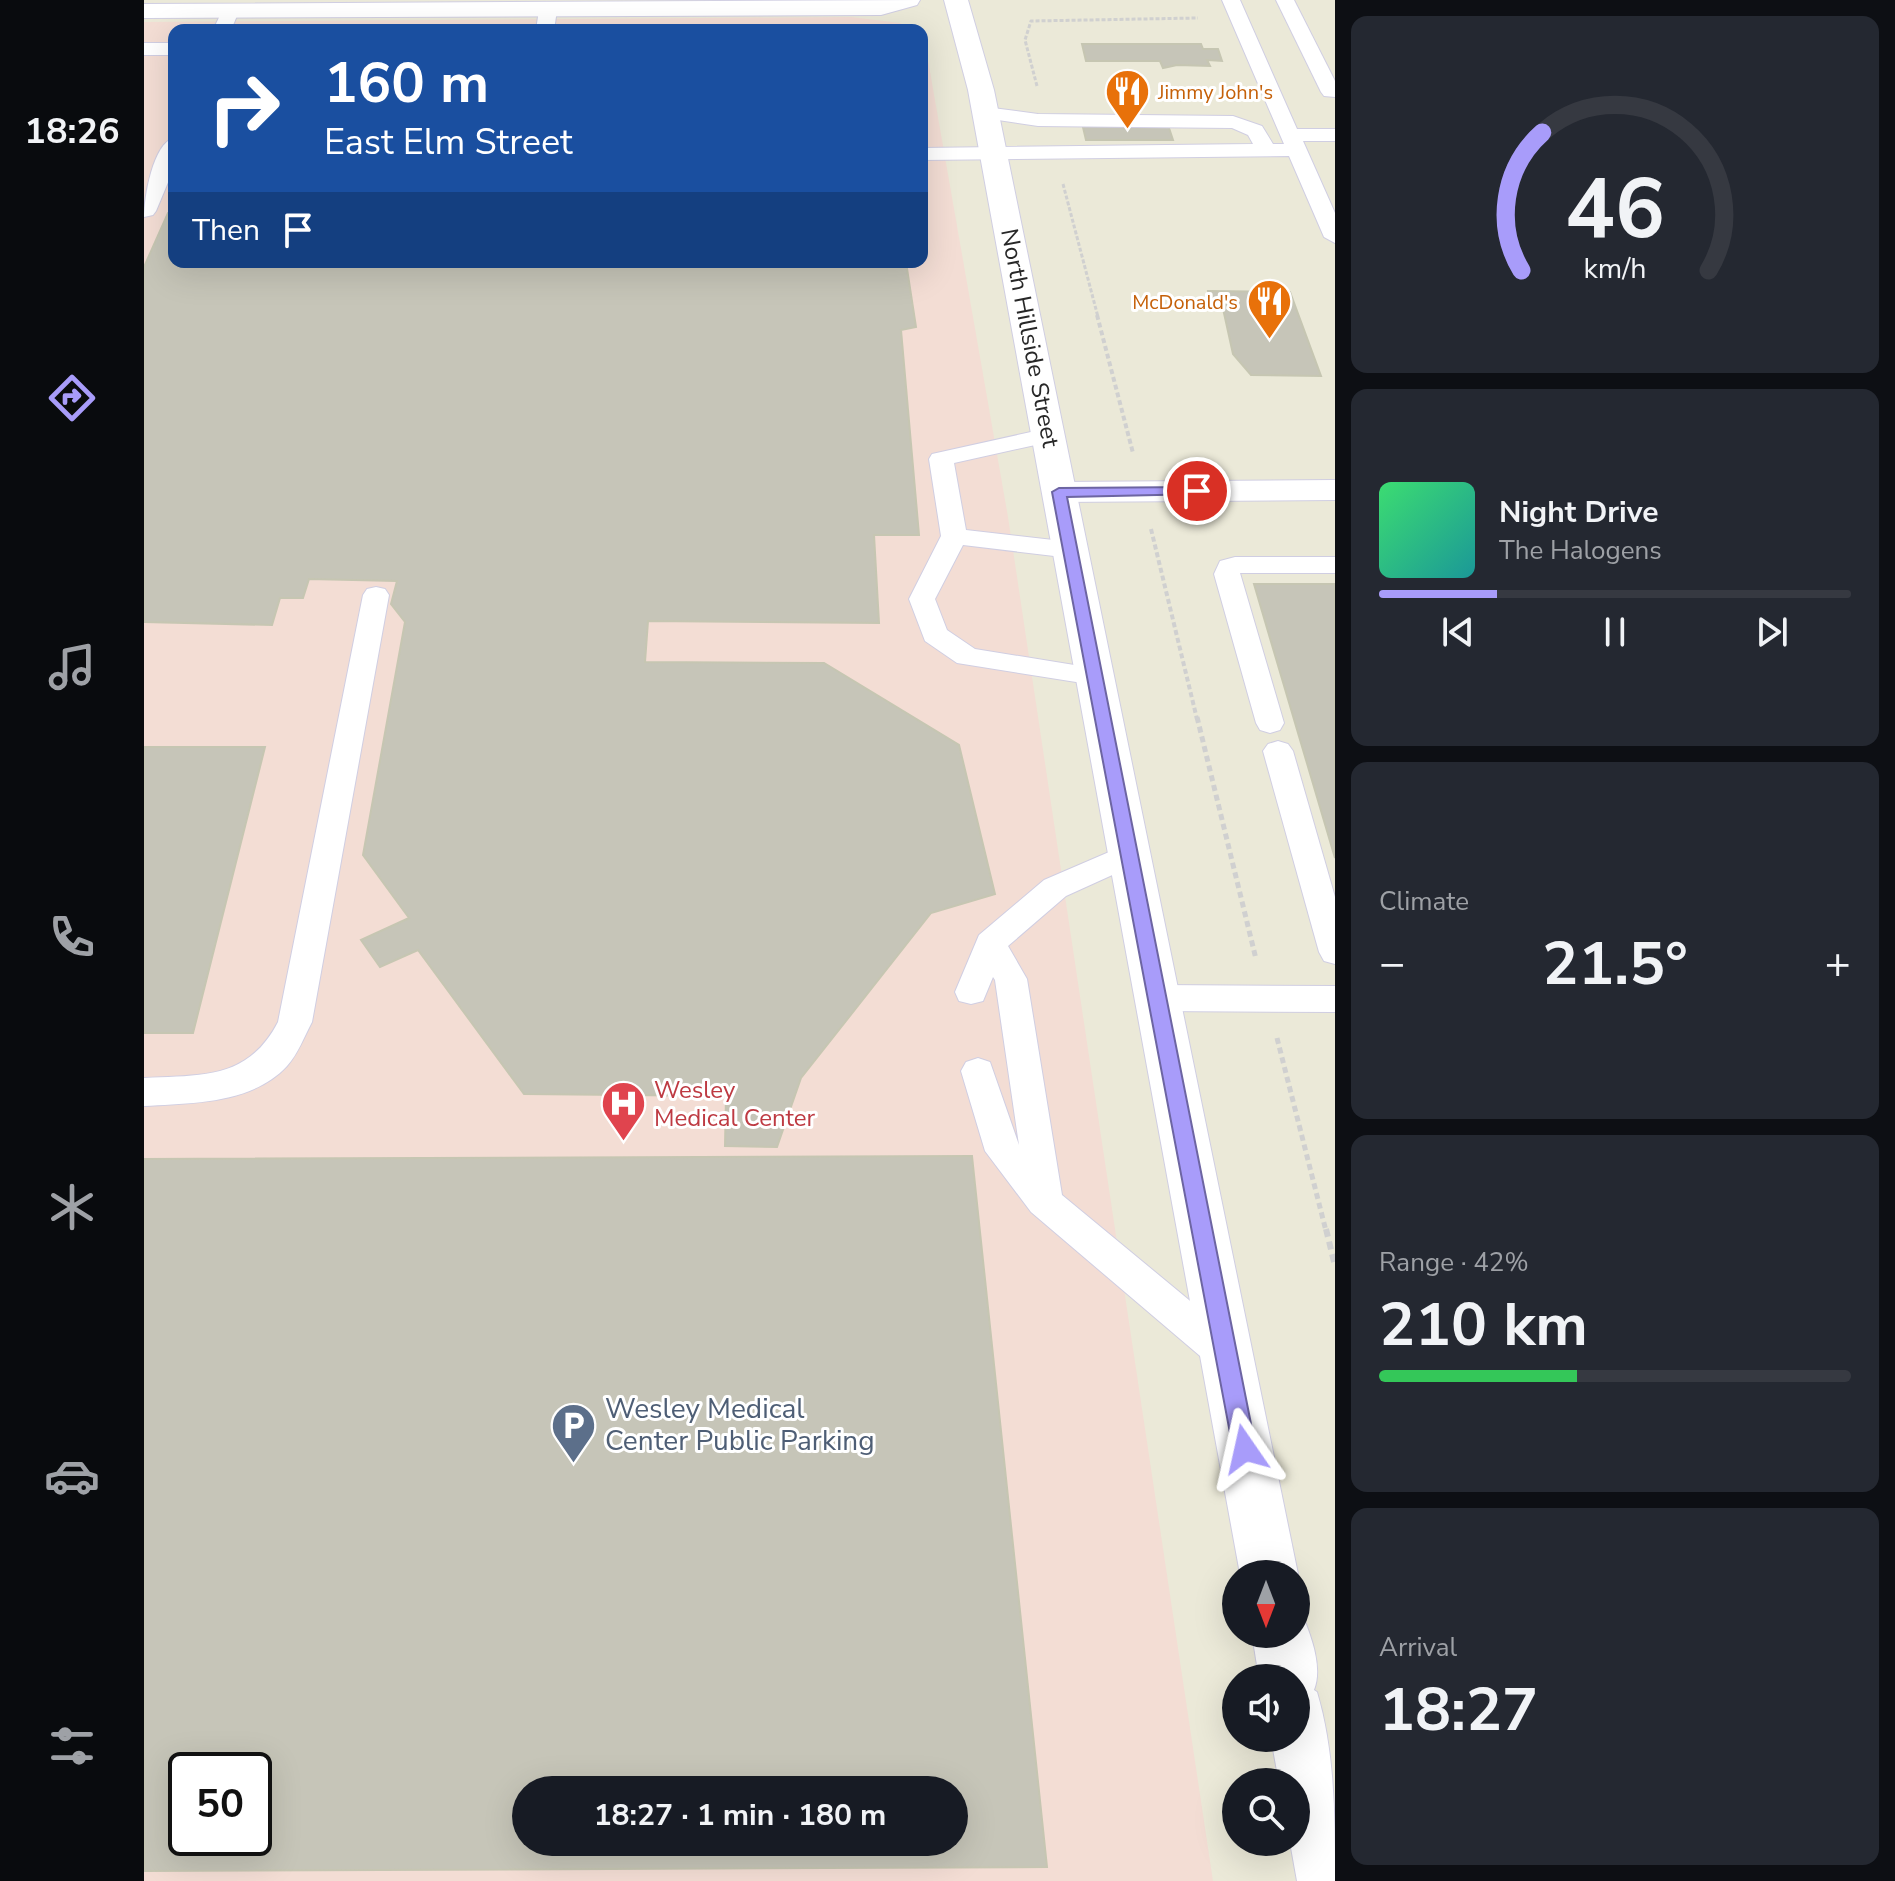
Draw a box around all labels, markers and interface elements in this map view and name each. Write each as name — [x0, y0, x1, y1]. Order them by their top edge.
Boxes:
text: 160 m — [324, 45, 489, 122]
icon: right — [192, 56, 296, 160]
restaurant icon: Jimmy John's — [1103, 68, 1151, 131]
place label: Jimmy John's — [1157, 79, 1273, 106]
text: 18:26 — [24, 107, 120, 156]
text: East Elm Street — [324, 118, 573, 167]
text: 46 — [1565, 152, 1665, 265]
icon: arrive — [276, 208, 320, 252]
text: Then — [192, 210, 260, 251]
street label: North Hillside Street — [993, 226, 1067, 451]
text: km/h — [1584, 249, 1646, 288]
restaurant icon: McDonald's — [1245, 278, 1293, 341]
place label: McDonald's — [1132, 289, 1238, 316]
icon: directions — [44, 370, 100, 426]
pin — [1163, 457, 1231, 525]
icon: arrive — [1175, 469, 1219, 513]
text: Night Drive — [1499, 492, 1658, 533]
text: The Halogens — [1499, 533, 1662, 568]
icon: previous — [1436, 610, 1480, 654]
icon: pause — [1593, 610, 1637, 654]
icon: next — [1750, 610, 1794, 654]
icon: music — [44, 639, 100, 695]
text: Climate — [1379, 884, 1469, 919]
icon: phone — [44, 909, 100, 965]
text: 21.5° — [1542, 923, 1688, 1005]
text: − — [1379, 934, 1405, 994]
text: + — [1825, 934, 1851, 994]
place label: Wesley Medical Center — [654, 1074, 816, 1134]
hospital icon: Wesley Medical Center — [599, 1080, 647, 1143]
icon: climate — [44, 1179, 100, 1235]
text: Range · 42% — [1379, 1245, 1529, 1280]
text: 210 km — [1379, 1284, 1588, 1366]
place label: Wesley Medical Center Public Parking — [605, 1390, 875, 1460]
parking icon: Wesley Medical Center Public Parking — [550, 1401, 598, 1464]
position arrow — [1203, 1407, 1287, 1491]
icon: car — [44, 1448, 100, 1504]
north arrow — [1222, 1560, 1310, 1648]
map controls — [1222, 1560, 1310, 1856]
text: Arrival — [1379, 1630, 1457, 1665]
button: sound — [1222, 1664, 1310, 1752]
text: 18:27 — [1379, 1669, 1538, 1751]
icon: filters — [44, 1718, 100, 1774]
speed limit sign: 50 — [168, 1752, 272, 1856]
button: search — [1222, 1768, 1310, 1856]
text: 18:27 · 1 min · 180 m — [594, 1795, 886, 1836]

